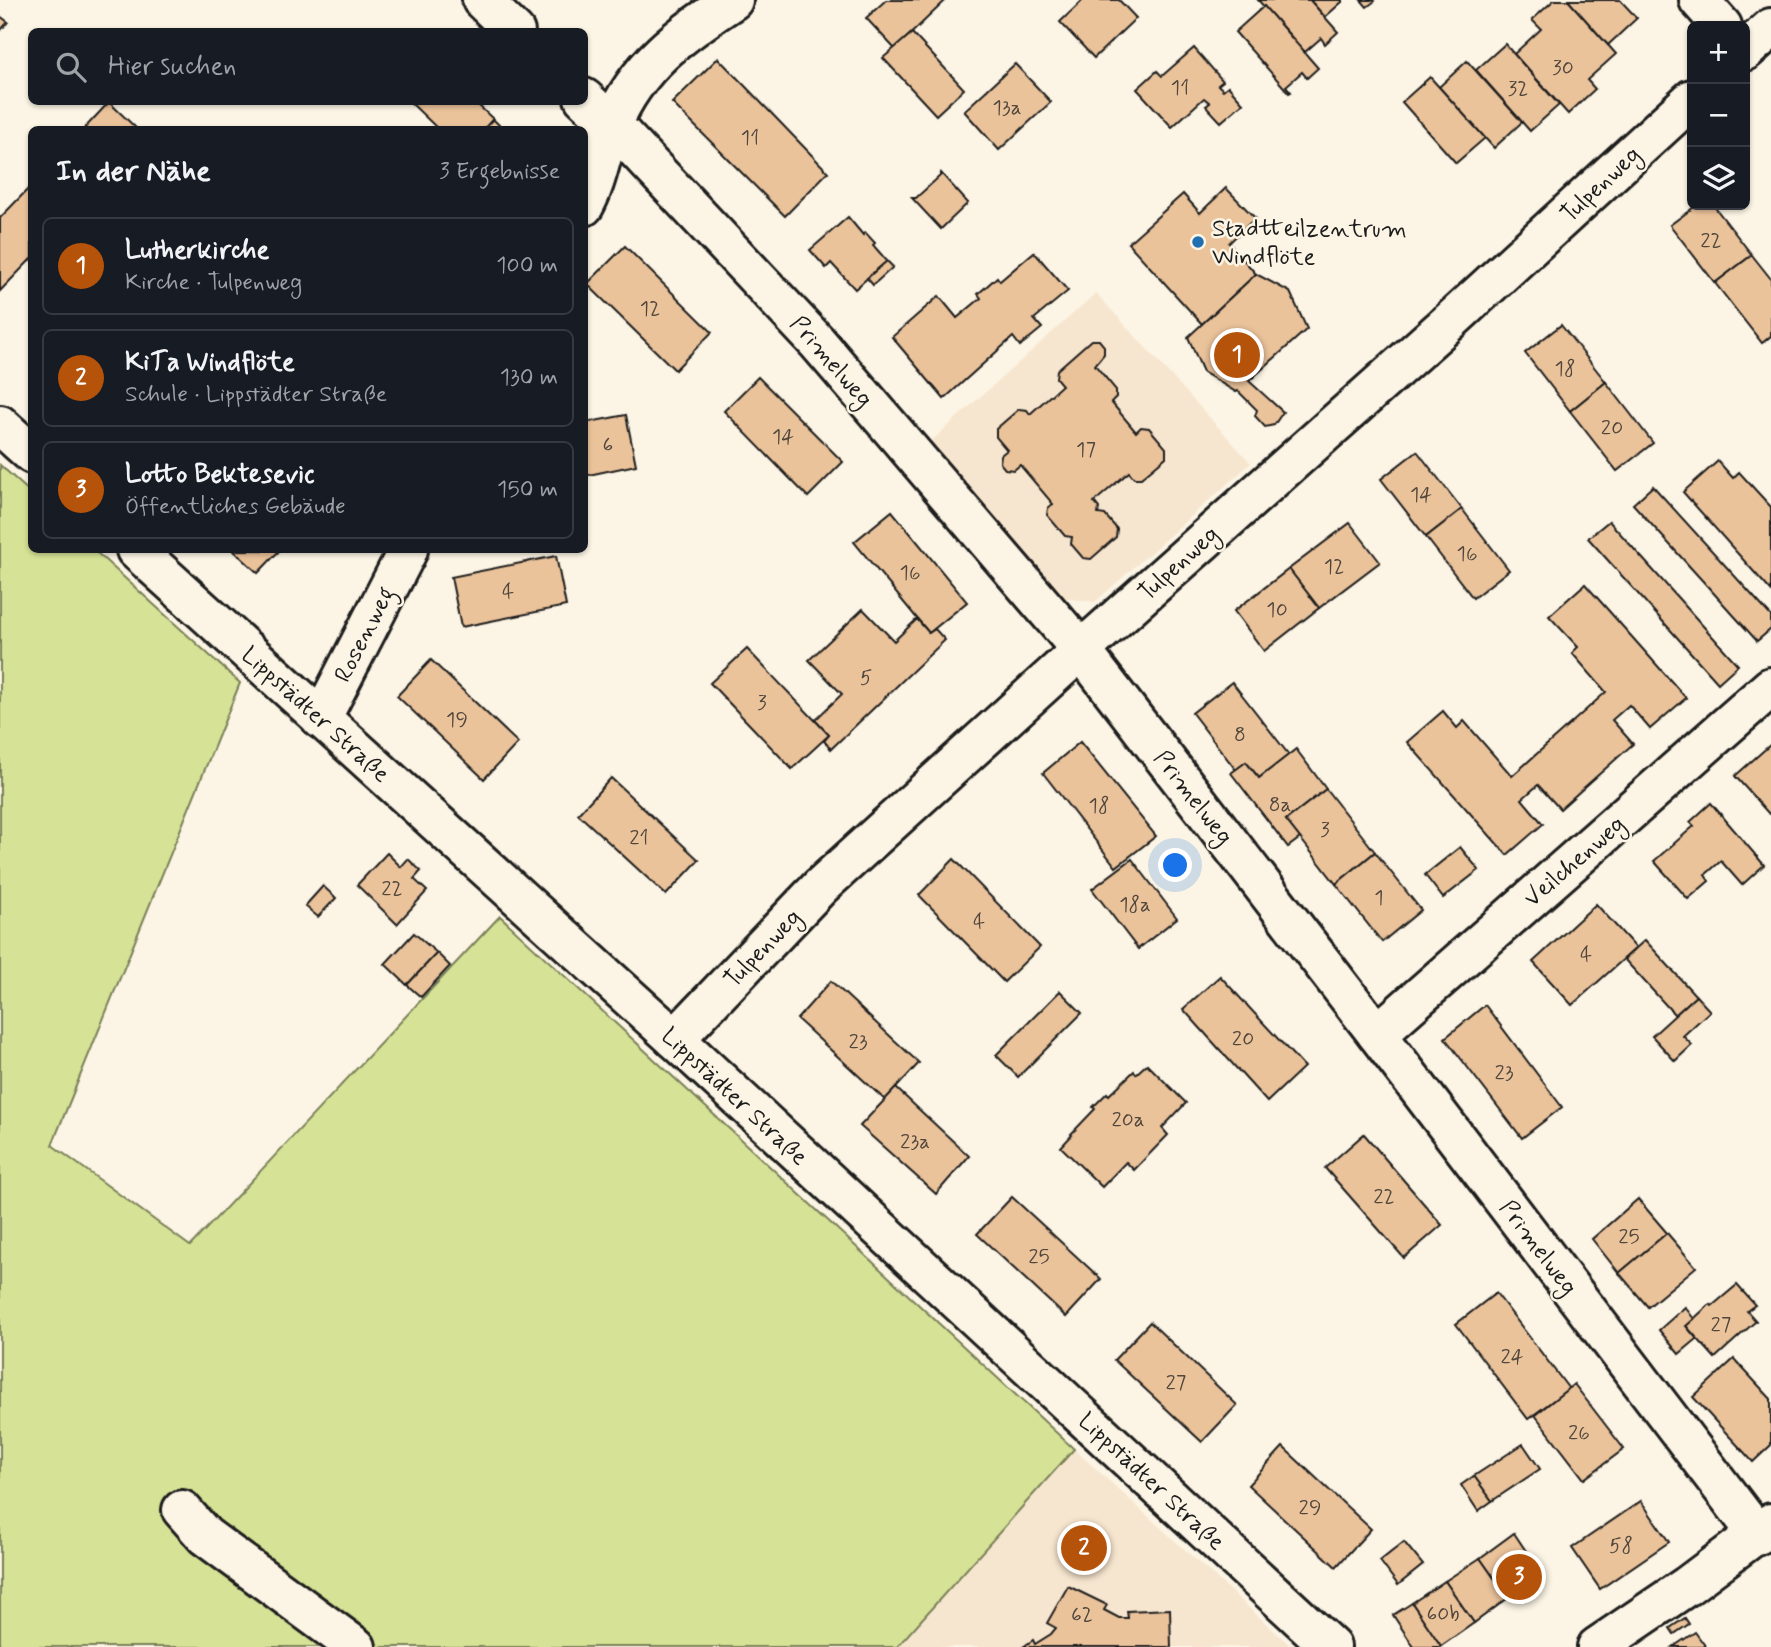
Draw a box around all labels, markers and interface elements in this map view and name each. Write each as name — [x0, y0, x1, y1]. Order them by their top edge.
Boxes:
map controls — [1687, 21, 1750, 210]
button: + — [1687, 21, 1750, 84]
search box — [28, 28, 588, 105]
icon: search — [52, 48, 90, 86]
text: Hier suchen — [108, 50, 236, 84]
house number: 30 — [1552, 54, 1574, 82]
house number: 11 — [1171, 74, 1189, 102]
house number: 32 — [1508, 75, 1528, 103]
button: − — [1687, 84, 1750, 147]
house number: 13a — [992, 94, 1022, 122]
house number: 11 — [741, 124, 759, 152]
street label: Tulpenweg — [1554, 140, 1649, 232]
button: layers — [1687, 147, 1750, 210]
text: In der Nähe — [56, 152, 211, 191]
text: 3 Ergebnisse — [439, 157, 560, 187]
place label: Stadtteilzentrum Windflöte — [1212, 214, 1407, 273]
house number: 22 — [1700, 227, 1722, 255]
text: Lutherkirche — [125, 234, 269, 268]
marker: Stadtteilzentrum Windflöte — [1190, 234, 1206, 250]
text: 1 — [76, 251, 86, 281]
text: 100 m — [496, 251, 558, 281]
text: Kirche · Tulpenweg — [125, 268, 302, 298]
house number: 12 — [640, 295, 660, 323]
street label: Primelweg — [781, 310, 879, 416]
pin: 1 — [1214, 329, 1260, 381]
text: KiTa Windflöte — [125, 346, 295, 380]
house number: 18 — [1555, 355, 1575, 383]
text: 2 — [75, 363, 87, 393]
text: 130 m — [500, 363, 558, 393]
text: Schule · Lippstädter Straße — [125, 380, 387, 410]
house number: 20 — [1601, 414, 1623, 442]
house number: 14 — [772, 423, 794, 451]
house number: 6 — [603, 431, 613, 459]
house number: 17 — [1076, 436, 1096, 464]
text: Lotto Bektesevic — [125, 458, 314, 492]
text: 3 — [76, 475, 86, 505]
text: 150 m — [497, 475, 558, 505]
house number: 14 — [1410, 481, 1432, 509]
text: Öffentliches Gebäude — [125, 492, 346, 522]
street label: Tulpenweg — [1132, 520, 1227, 610]
house number: 16 — [1457, 540, 1478, 568]
house number: 12 — [1324, 553, 1344, 581]
house number: 16 — [900, 559, 921, 587]
house number: 4 — [502, 578, 514, 606]
street label: Rosenweg — [328, 581, 405, 689]
house number: 10 — [1266, 596, 1288, 624]
street label: Lippstädter Straße — [234, 640, 396, 790]
house number: 5 — [860, 664, 872, 692]
house number: 3 — [757, 689, 767, 717]
house number: 19 — [446, 706, 468, 734]
house number: 8 — [1234, 721, 1246, 749]
street label: Primelweg — [1145, 744, 1239, 853]
house number: 8a — [1269, 791, 1291, 819]
house number: 18 — [1089, 792, 1109, 820]
street label: Veilchenweg — [1518, 810, 1633, 916]
house number: 3 — [1320, 816, 1330, 844]
house number: 21 — [629, 824, 649, 852]
your location — [1158, 848, 1192, 882]
house number: 22 — [381, 875, 403, 903]
house number: 1 — [1374, 884, 1384, 912]
house number: 18a — [1119, 891, 1151, 919]
street label: Tulpenweg — [718, 903, 810, 997]
house number: 4 — [973, 908, 985, 936]
house number: 4 — [1580, 941, 1592, 969]
street label: Lippstädter Straße — [654, 1021, 814, 1173]
house number: 20 — [1232, 1025, 1254, 1053]
house number: 23 — [848, 1028, 868, 1056]
house number: 23 — [1494, 1059, 1514, 1087]
house number: 20a — [1111, 1106, 1145, 1134]
house number: 23a — [900, 1128, 930, 1156]
house number: 22 — [1373, 1183, 1395, 1211]
street label: Primelweg — [1490, 1194, 1584, 1303]
house number: 25 — [1618, 1223, 1640, 1251]
house number: 25 — [1028, 1243, 1050, 1271]
house number: 27 — [1711, 1311, 1731, 1339]
house number: 24 — [1500, 1343, 1524, 1371]
house number: 27 — [1166, 1369, 1186, 1397]
street label: Lippstädter Straße — [1071, 1406, 1231, 1558]
house number: 26 — [1568, 1419, 1590, 1447]
house number: 29 — [1299, 1494, 1321, 1522]
pin: 2 — [1061, 1522, 1107, 1574]
house number: 58 — [1609, 1532, 1633, 1560]
pin: 3 — [1496, 1551, 1542, 1603]
house number: 60b — [1426, 1600, 1460, 1628]
house number: 62 — [1071, 1601, 1093, 1629]

